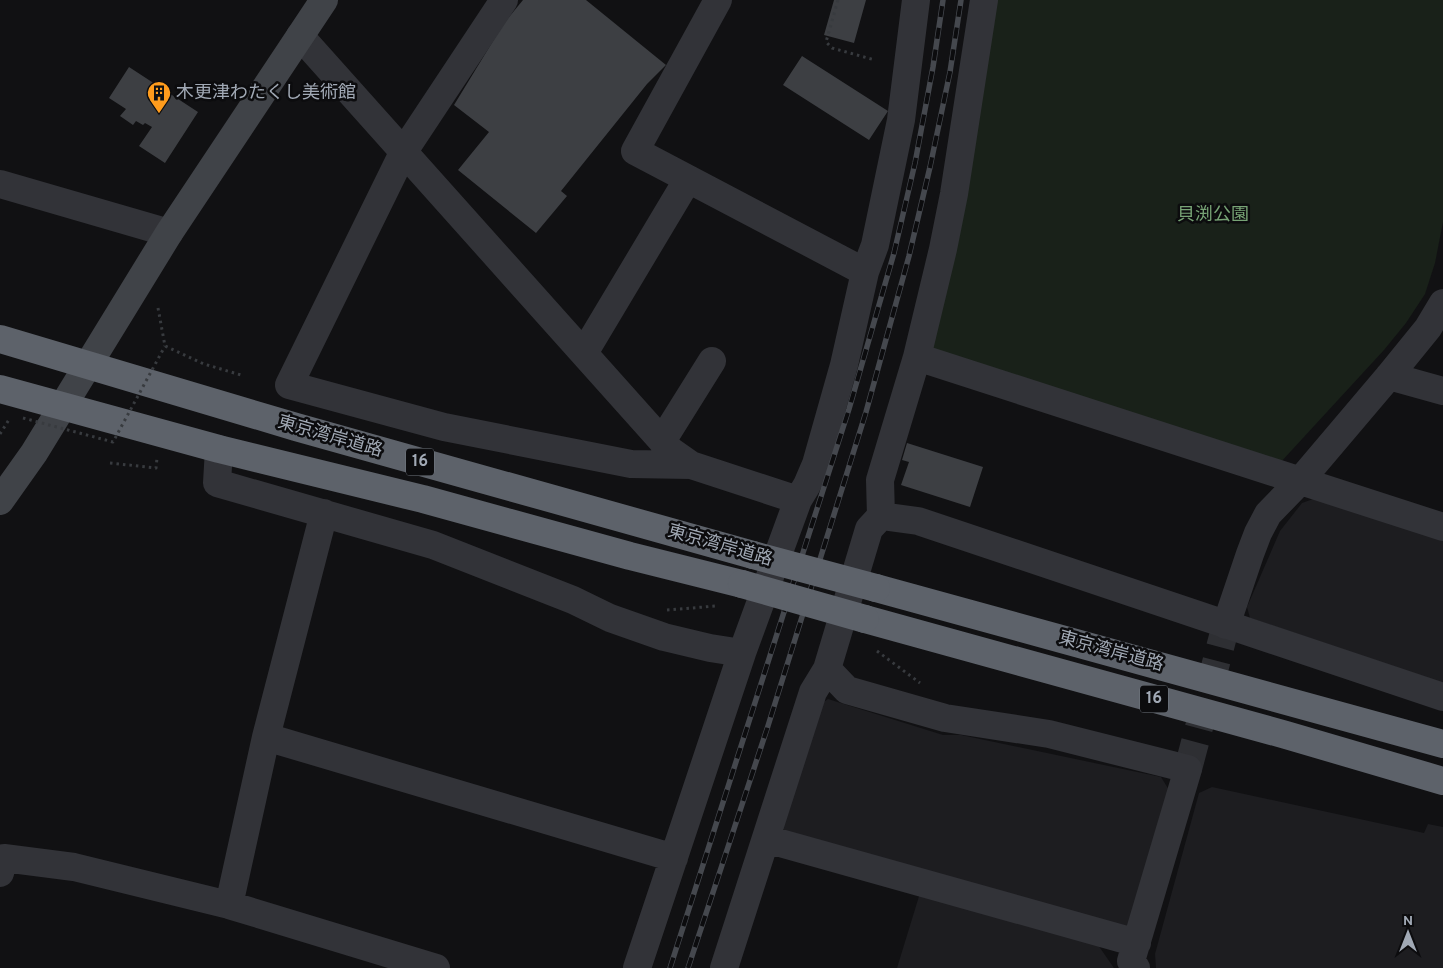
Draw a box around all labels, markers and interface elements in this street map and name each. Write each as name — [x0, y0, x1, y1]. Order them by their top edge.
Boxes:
building icon: 木更津わたくし美術館 — [146, 80, 172, 114]
place label: 木更津わたくし美術館 — [176, 82, 356, 105]
park label: 貝渕公園 — [1177, 204, 1249, 227]
street label: 東京湾岸道路 — [275, 411, 385, 463]
road number: 16 — [406, 448, 434, 476]
street label: 東京湾岸道路 — [665, 520, 775, 572]
street label: 東京湾岸道路 — [1056, 627, 1166, 677]
road number: 16 — [1140, 686, 1168, 712]
north arrow — [1383, 908, 1433, 958]
text: N — [1403, 913, 1413, 930]

